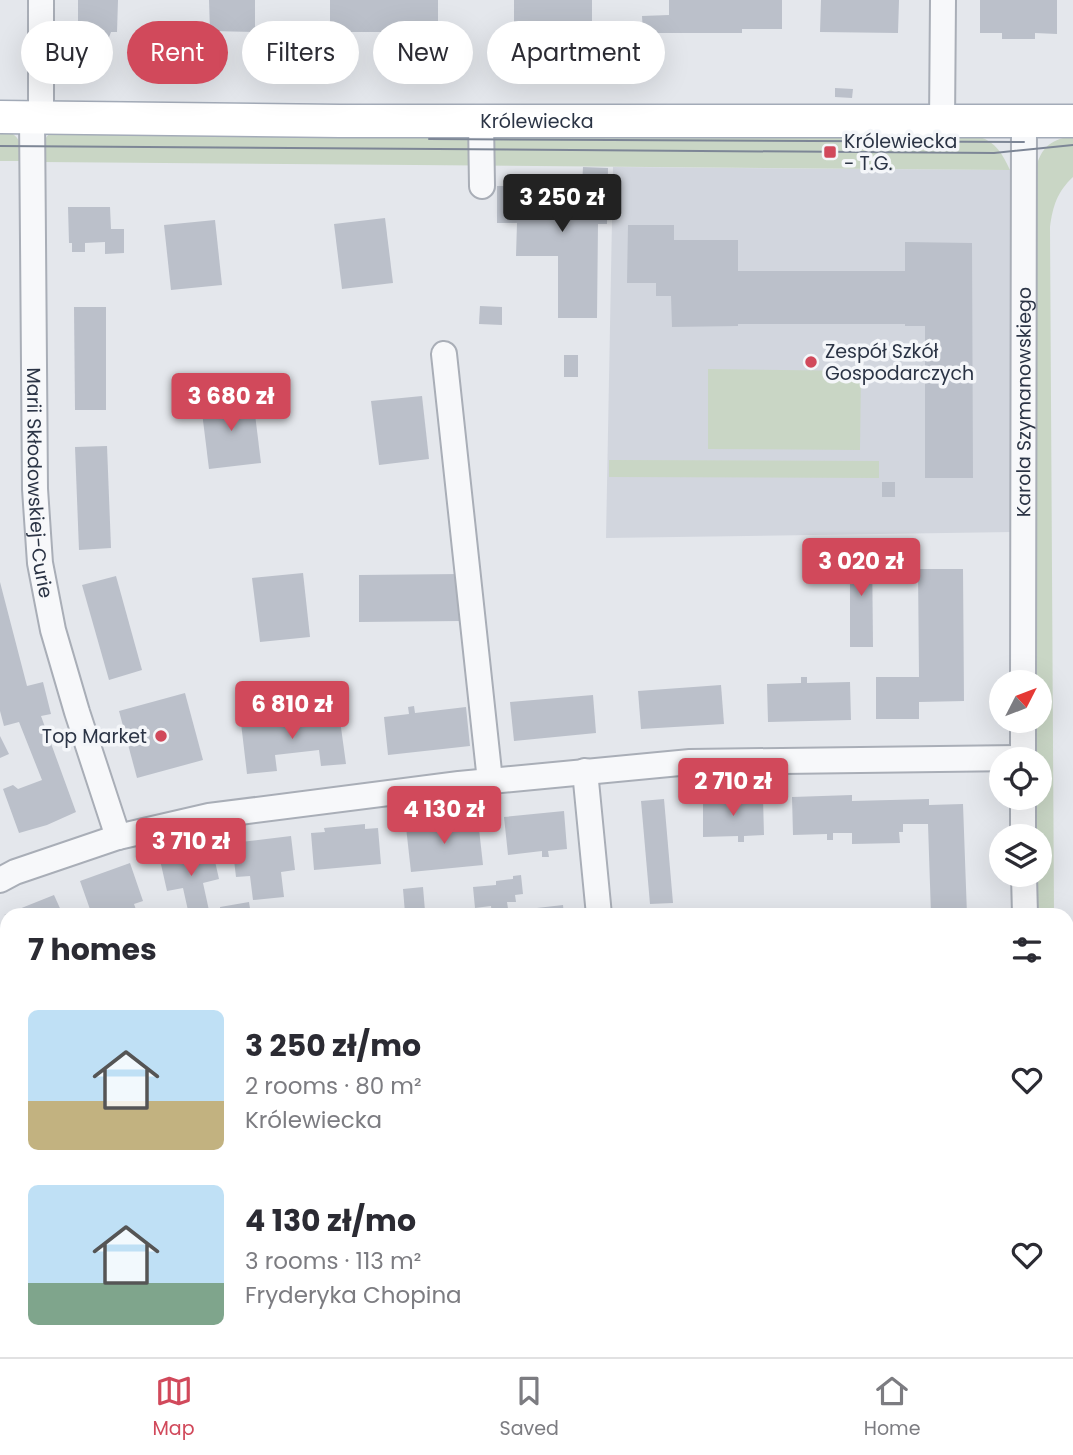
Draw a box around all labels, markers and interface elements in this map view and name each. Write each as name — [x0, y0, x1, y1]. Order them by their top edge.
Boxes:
chip: Buy — [21, 21, 113, 84]
chip: Rent — [127, 21, 228, 84]
chip: Filters — [242, 21, 359, 84]
chip: New — [373, 21, 473, 84]
chip: Apartment — [487, 21, 665, 84]
street label: Królewiecka — [480, 108, 594, 135]
place label: Królewiecka - T.G. — [844, 128, 957, 177]
marker: Królewiecka - T.G. — [822, 144, 838, 160]
pin: 3 250 zł — [490, 174, 634, 234]
text: 3 250 zł — [519, 181, 605, 213]
street label: Karola Szymanowskiego — [1010, 287, 1037, 517]
place label: Zespół Szkół Gospodarczych — [825, 338, 974, 387]
marker: Zespół Szkół Gospodarczych — [803, 354, 819, 370]
street label: Marii Skłodowskiej-Curie — [21, 367, 60, 600]
pin: 3 680 zł — [159, 374, 303, 433]
text: 3 680 zł — [187, 380, 275, 412]
pin: 3 020 zł — [789, 538, 933, 598]
text: 3 020 zł — [818, 545, 904, 577]
north arrow — [989, 670, 1052, 733]
map controls — [989, 670, 1052, 887]
pin: 6 810 zł — [220, 682, 364, 741]
text: 6 810 zł — [251, 688, 333, 720]
place label: Top Market — [42, 723, 147, 750]
marker: Top Market — [153, 728, 169, 744]
button: locate — [989, 747, 1052, 810]
pin: 2 710 zł — [661, 758, 805, 818]
text: 2 710 zł — [694, 765, 772, 797]
pin: 4 130 zł — [372, 786, 516, 846]
text: 4 130 zł — [403, 793, 485, 825]
pin: 3 710 zł — [119, 818, 263, 878]
button: layers — [989, 824, 1052, 887]
text: 3 710 zł — [152, 825, 230, 857]
text: 7 homes — [28, 928, 157, 971]
icon: filters — [1008, 931, 1046, 969]
text: 3 250 zł/mo — [245, 1024, 421, 1067]
icon: home — [84, 1038, 168, 1122]
icon: heart — [1008, 1061, 1046, 1099]
text: 2 rooms · 80 m² — [245, 1070, 422, 1102]
text: Królewiecka — [245, 1104, 382, 1136]
text: 4 130 zł/mo — [245, 1199, 416, 1242]
icon: home — [84, 1213, 168, 1297]
icon: heart — [1008, 1236, 1046, 1274]
text: 3 rooms · 113 m² — [245, 1245, 421, 1277]
text: Fryderyka Chopina — [245, 1279, 462, 1311]
tab: Map — [152, 1372, 195, 1443]
tab: Saved — [500, 1372, 559, 1443]
tab: Home — [864, 1372, 920, 1443]

